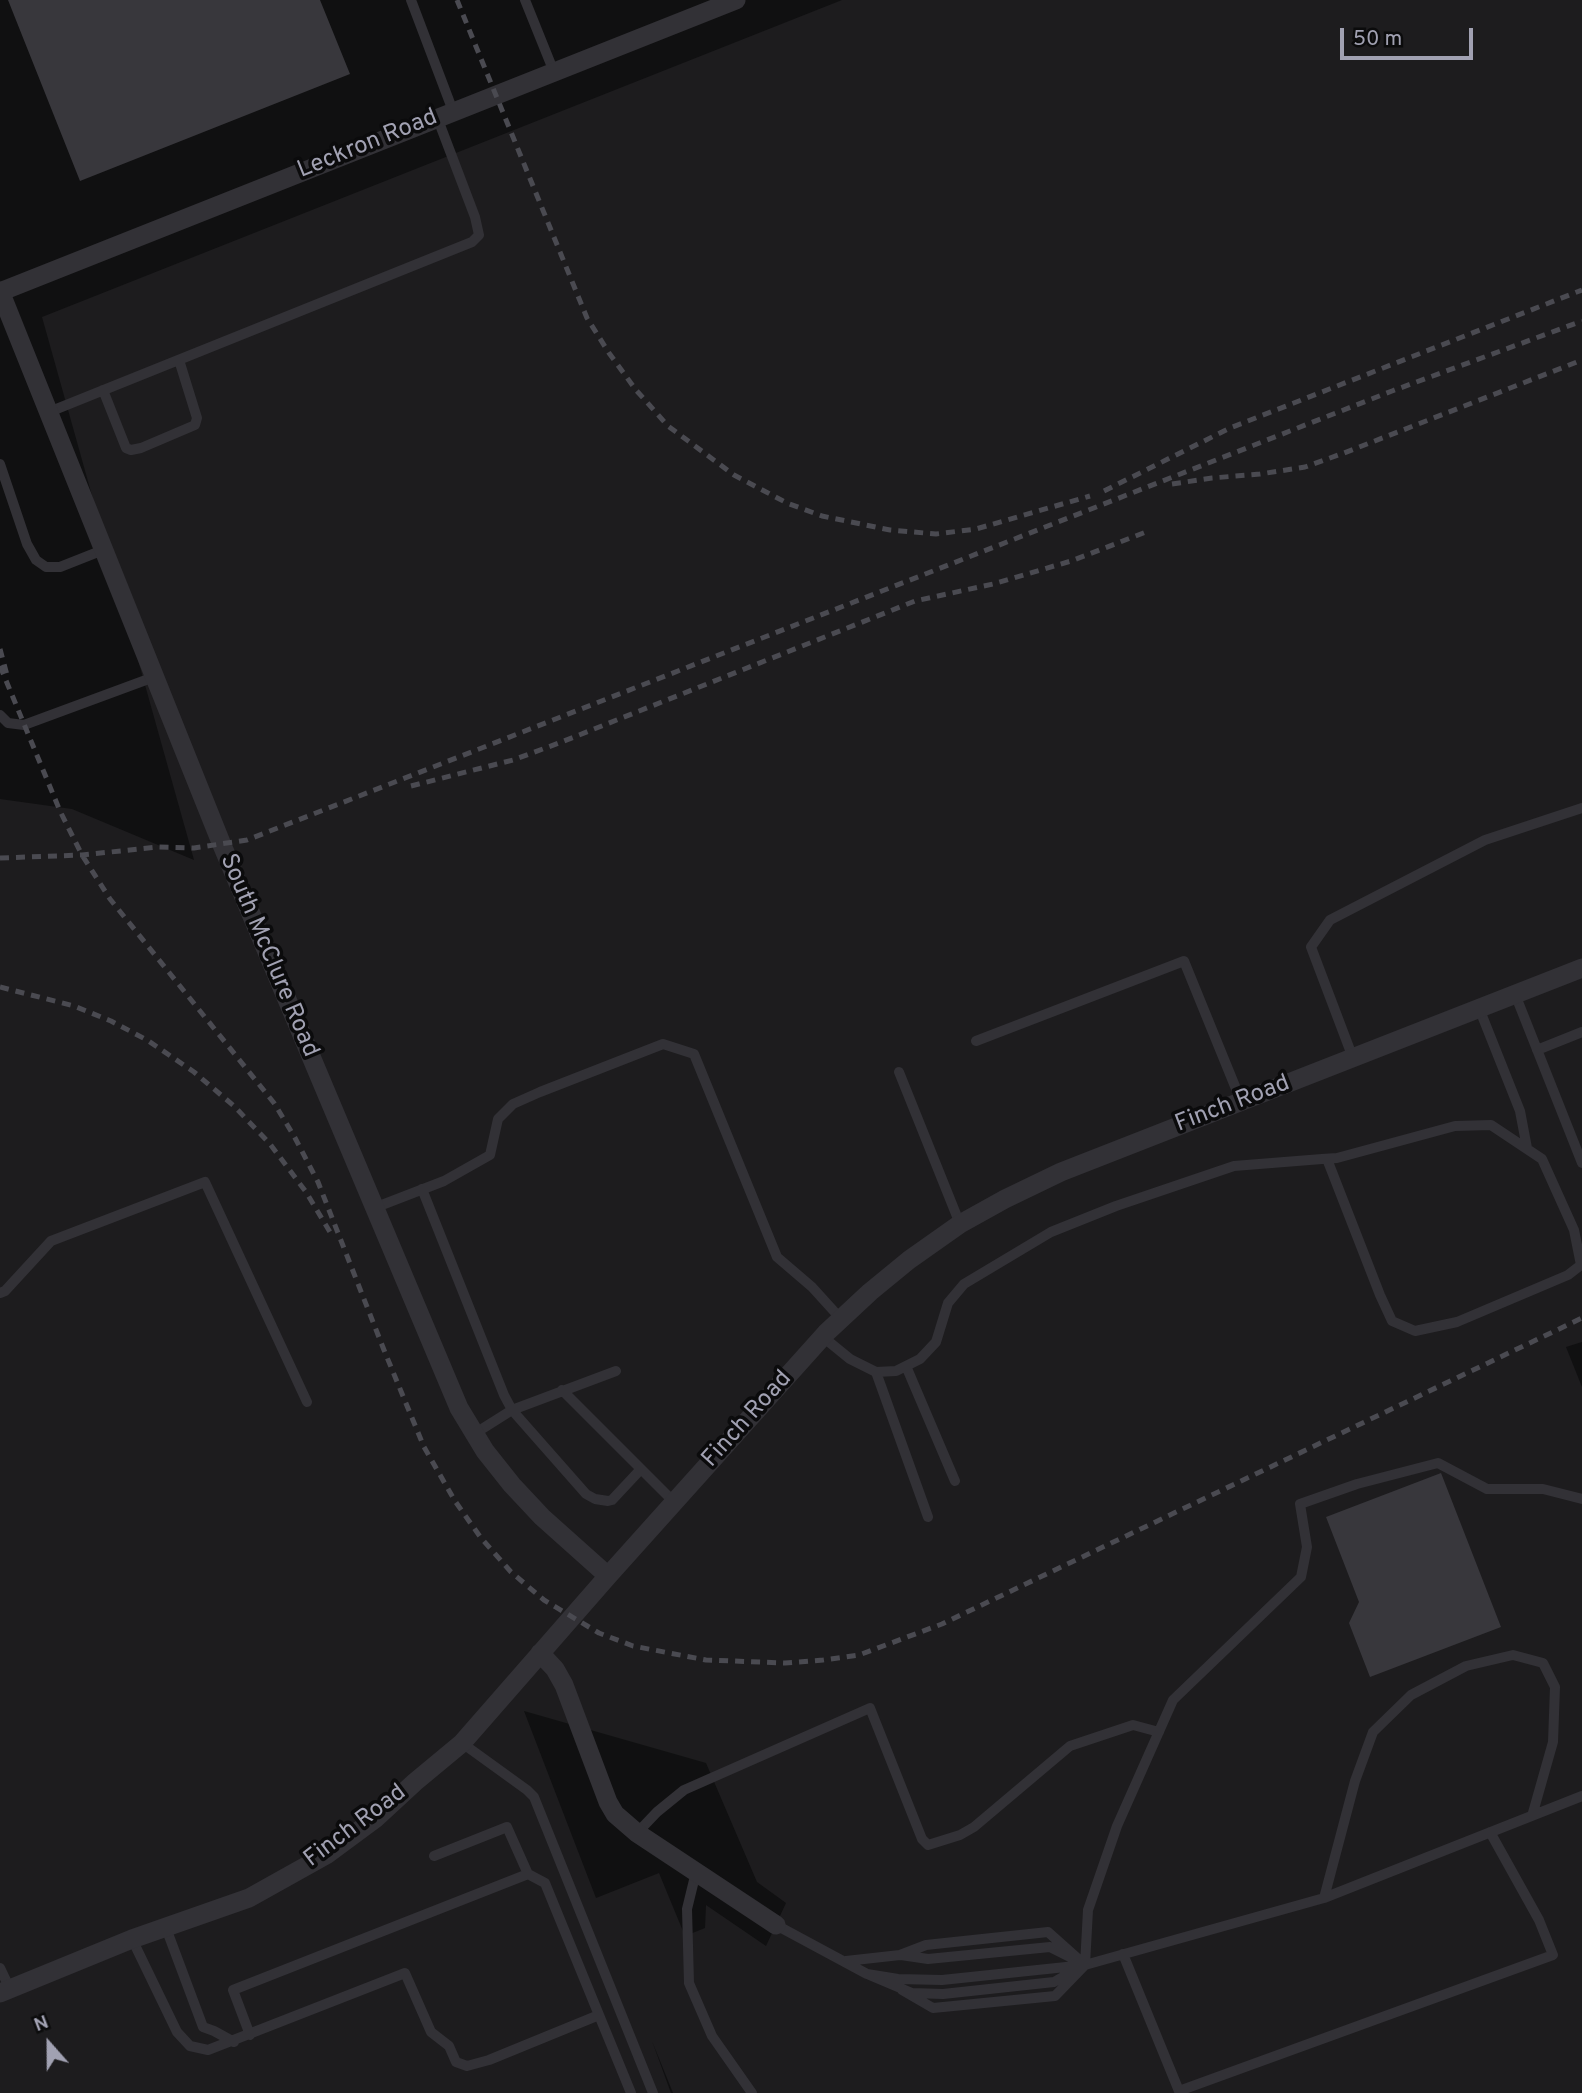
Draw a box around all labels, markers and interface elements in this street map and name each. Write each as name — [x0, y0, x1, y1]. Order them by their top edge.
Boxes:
scale bar — [1344, 14, 1477, 58]
text: 50 m — [1353, 26, 1402, 53]
street label: Leckron Road — [294, 104, 442, 186]
street label: South McClure Road — [212, 850, 324, 1062]
street label: Finch Road — [1172, 1070, 1294, 1140]
street label: Finch Road — [697, 1366, 799, 1474]
street label: Finch Road — [299, 1779, 413, 1875]
north arrow — [14, 2009, 84, 2079]
text: N — [31, 2011, 52, 2038]

